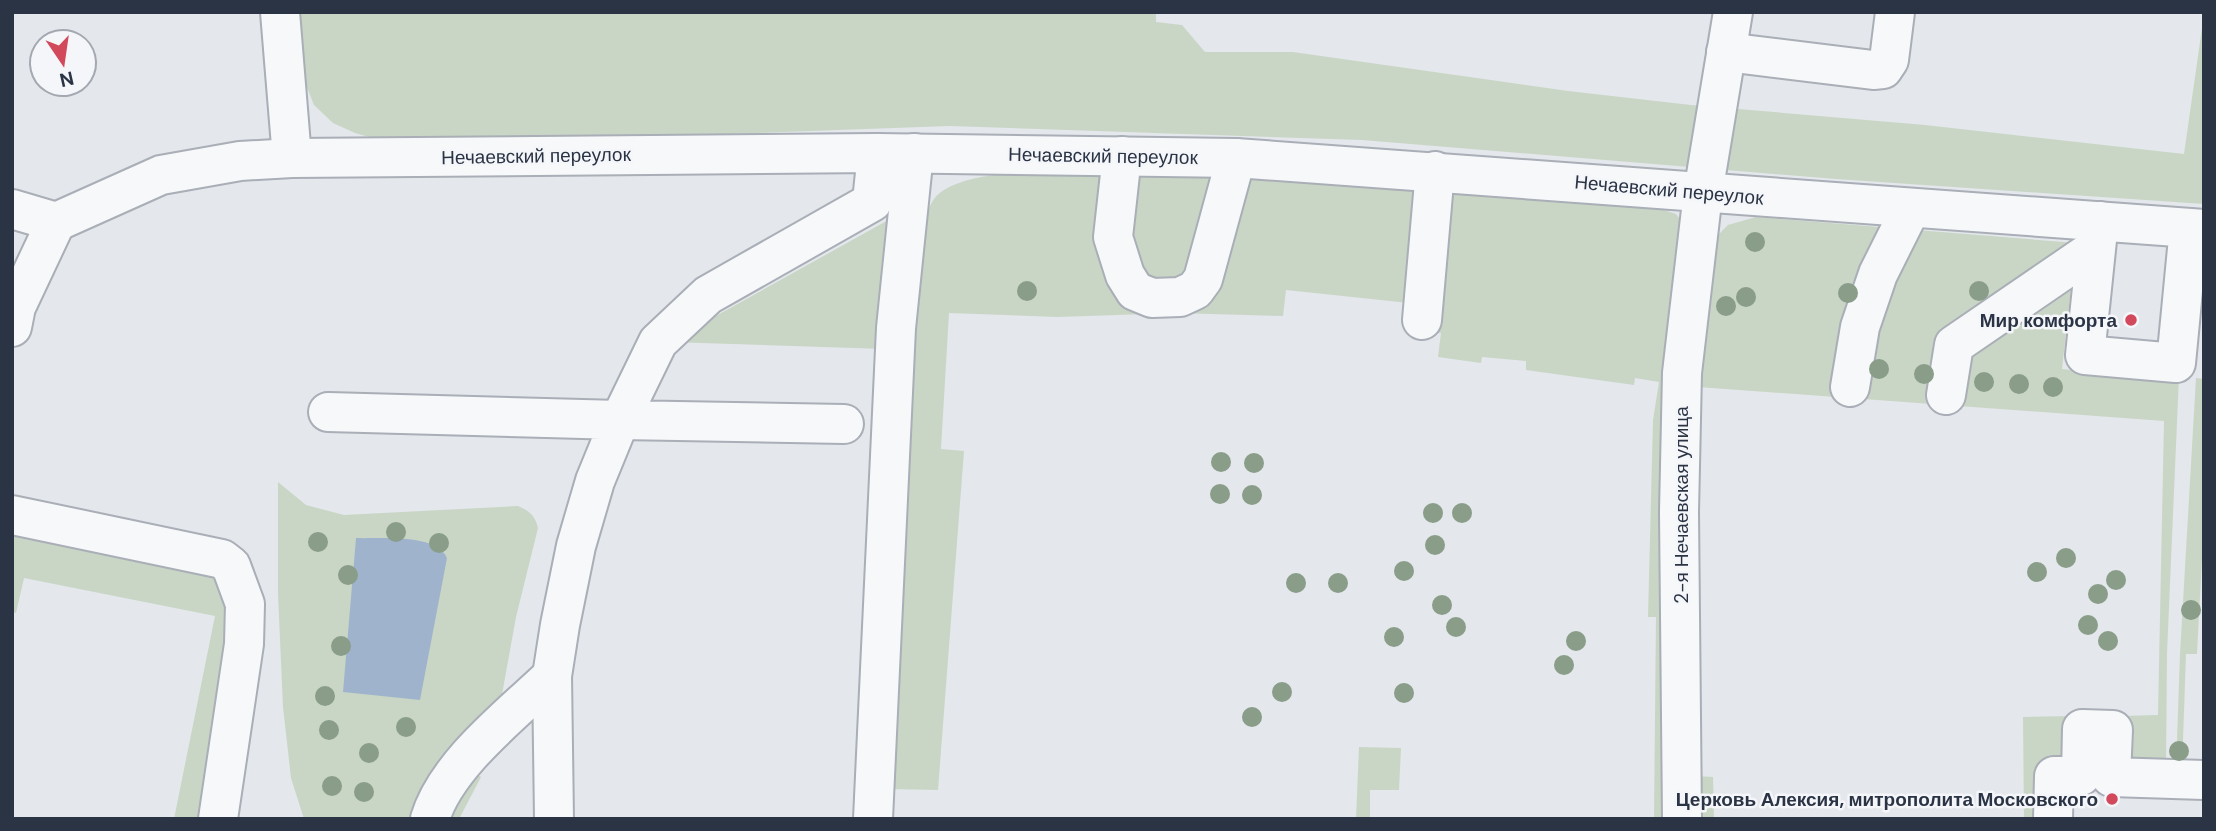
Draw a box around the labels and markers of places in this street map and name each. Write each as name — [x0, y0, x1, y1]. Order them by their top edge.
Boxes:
place label: Мир комфорта — [1980, 308, 2117, 333]
marker: Мир комфорта — [2123, 312, 2139, 328]
place label: Церковь Алексия, митрополита Московского — [1676, 787, 2098, 812]
marker: Церковь Алексия, митрополита Московского — [2104, 791, 2120, 807]

